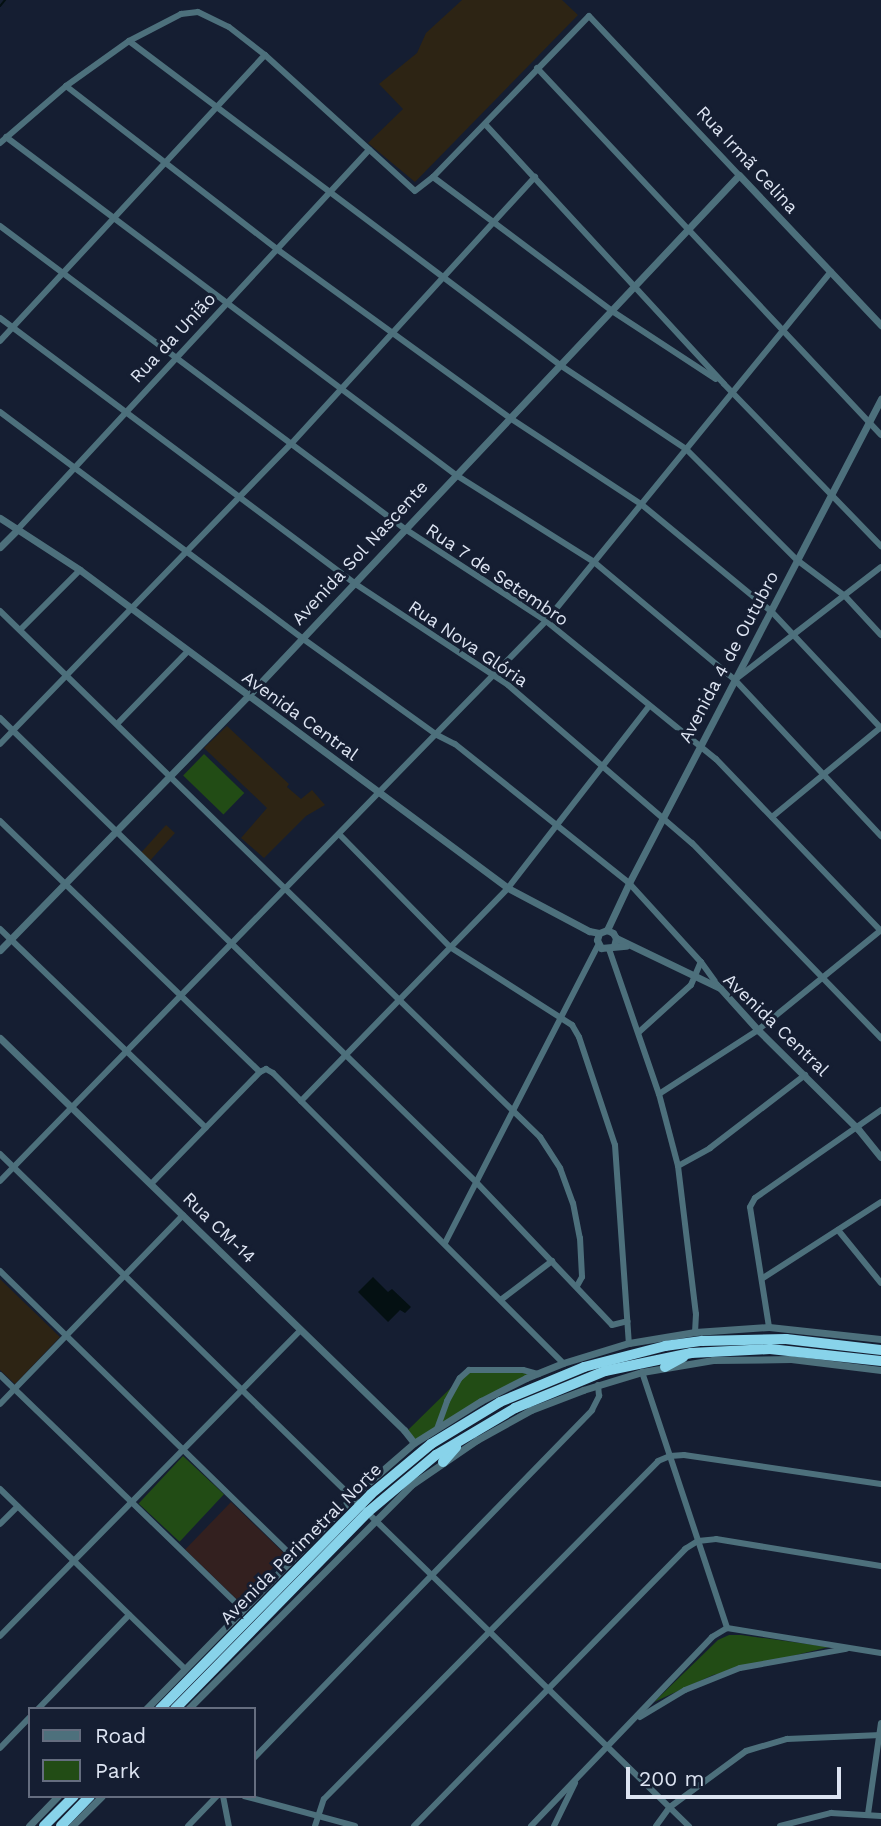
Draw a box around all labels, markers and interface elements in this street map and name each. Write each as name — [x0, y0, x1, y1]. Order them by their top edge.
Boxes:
street label: Rua Irmã Celina — [691, 102, 803, 218]
street label: Rua da União — [125, 288, 221, 388]
street label: Avenida Sol Nascente — [287, 476, 433, 630]
street label: Rua 7 de Setembro — [421, 519, 573, 631]
street label: Avenida 4 de Outubro — [674, 567, 784, 747]
street label: Rua Nova Glória — [404, 596, 532, 692]
street label: Avenida Central — [238, 667, 362, 765]
street label: Avenida Central — [719, 969, 833, 1081]
street label: Rua CM-14 — [178, 1188, 260, 1268]
street label: Avenida Perimetral Norte — [215, 1458, 387, 1630]
legend — [28, 1707, 256, 1798]
text: Road — [95, 1723, 146, 1748]
scale bar — [629, 1752, 844, 1796]
text: Park — [95, 1758, 140, 1783]
text: 200 m — [639, 1766, 705, 1791]

